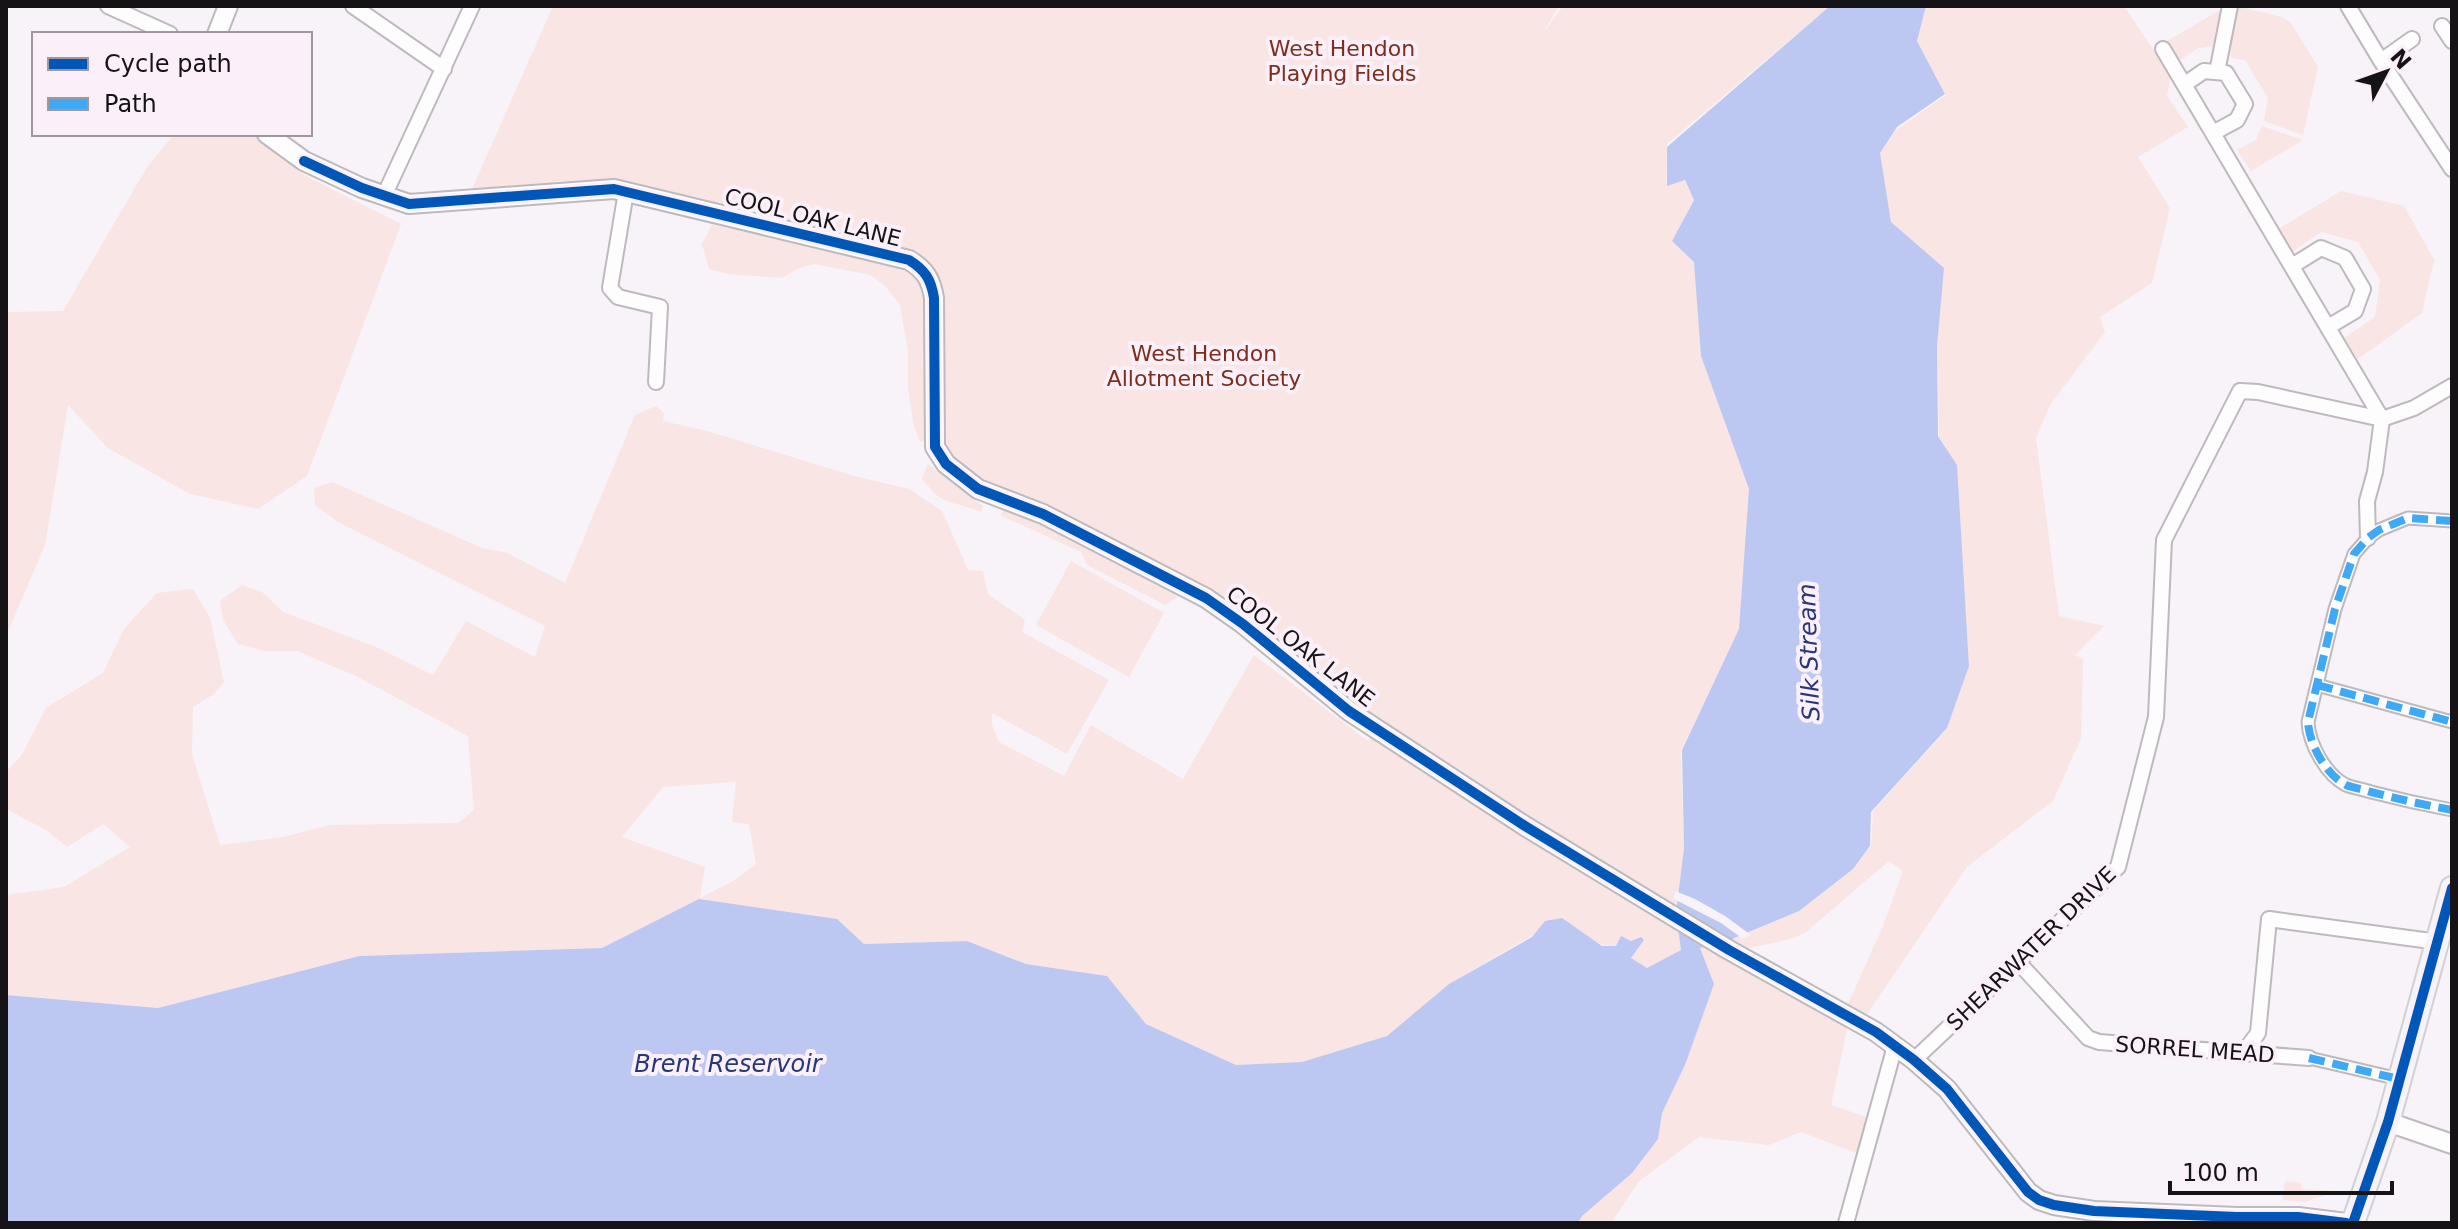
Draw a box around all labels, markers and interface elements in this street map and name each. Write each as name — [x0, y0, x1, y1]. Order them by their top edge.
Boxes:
legend — [32, 32, 312, 136]
north arrow — [2346, 32, 2426, 112]
park label: West Hendon Playing Fields — [1267, 36, 1417, 86]
text: N — [2385, 44, 2416, 74]
text: Cycle path — [104, 50, 232, 78]
text: Path — [104, 90, 157, 118]
street label: COOL OAK LANE — [722, 183, 904, 251]
park label: West Hendon Allotment Society — [1107, 341, 1301, 391]
street label: COOL OAK LANE — [1222, 581, 1380, 712]
water label: Silk Stream — [1793, 583, 1825, 721]
street label: SHEARWATER DRIVE — [1942, 861, 2121, 1036]
street label: SORREL MEAD — [2114, 1031, 2276, 1068]
water label: Brent Reservoir — [634, 1050, 824, 1078]
scale bar — [2170, 1145, 2392, 1195]
text: 100 m — [2182, 1159, 2259, 1187]

